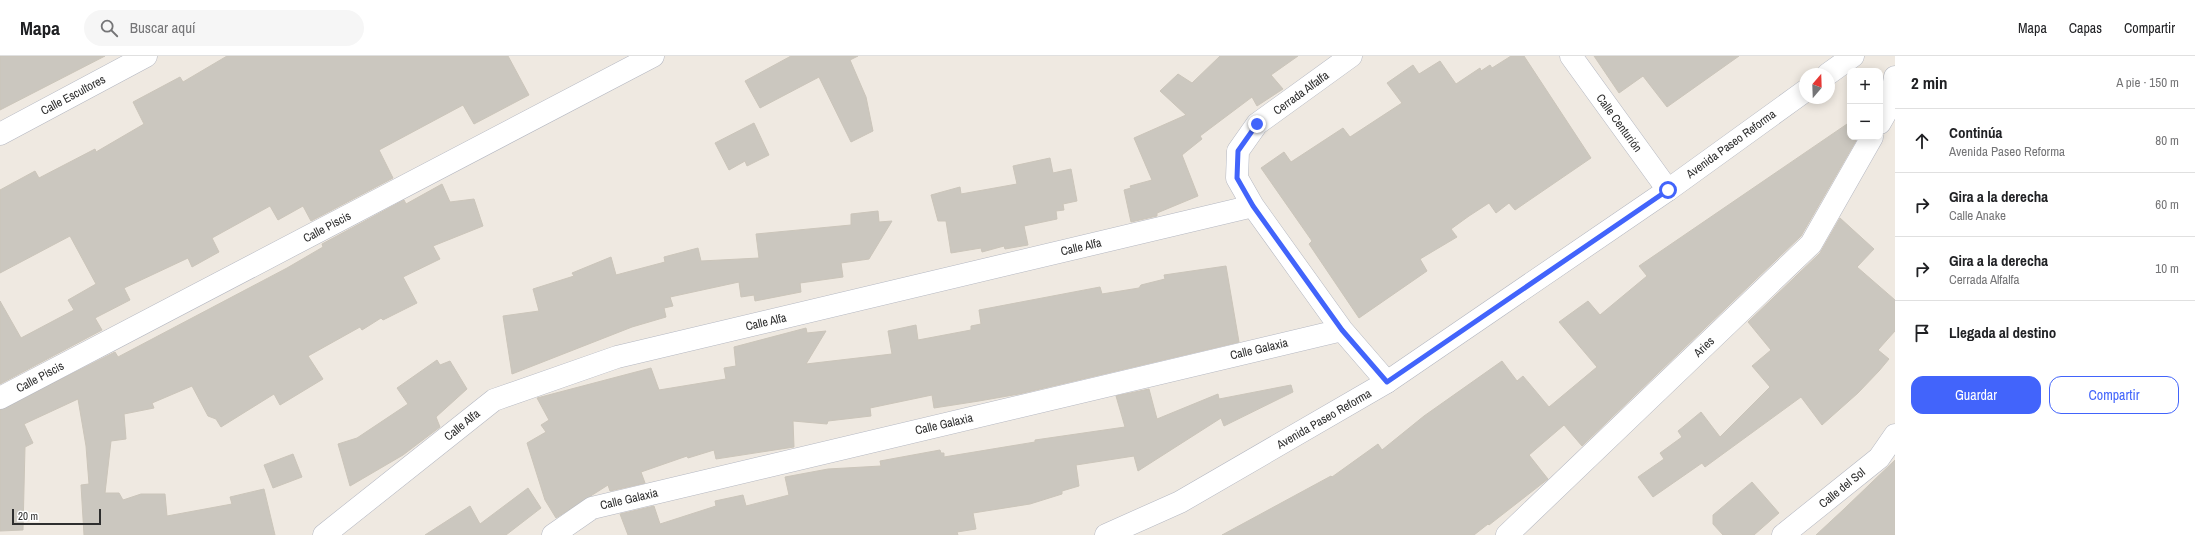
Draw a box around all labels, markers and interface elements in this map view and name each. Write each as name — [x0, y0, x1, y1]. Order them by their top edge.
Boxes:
search box — [84, 10, 364, 46]
text: Mapa — [20, 15, 60, 41]
icon: search — [98, 17, 120, 39]
text: Buscar aquí — [130, 17, 195, 38]
text: Mapa — [2018, 19, 2047, 37]
text: Capas — [2069, 19, 2102, 37]
text: Compartir — [2124, 19, 2175, 37]
street label: Cerrada Alfalfa — [1270, 67, 1332, 119]
north arrow — [1799, 68, 1835, 104]
map controls — [1847, 68, 1883, 140]
button: + — [1847, 68, 1883, 104]
street label: Calle Escultores — [38, 71, 108, 119]
text: 2 min — [1911, 71, 1947, 94]
text: A pie · 150 m — [2116, 74, 2179, 91]
street label: Calle Centurión — [1592, 91, 1646, 155]
button: − — [1847, 104, 1883, 140]
street label: Avenida Paseo Reforma — [1682, 106, 1779, 183]
route end — [1248, 115, 1266, 133]
text: Continúa — [1949, 122, 2002, 143]
icon: ahead — [1911, 130, 1933, 152]
text: 80 m — [2155, 132, 2179, 149]
text: Avenida Paseo Reforma — [1949, 143, 2065, 160]
route start — [1659, 181, 1677, 199]
text: Gira a la derecha — [1949, 186, 2048, 207]
icon: right — [1911, 194, 1933, 216]
text: 60 m — [2155, 196, 2179, 213]
text: Calle Anake — [1949, 207, 2006, 224]
street label: Calle Piscis — [300, 208, 354, 246]
street label: Calle Alfa — [1059, 234, 1104, 259]
text: Gira a la derecha — [1949, 250, 2048, 271]
icon: right — [1911, 258, 1933, 280]
text: 10 m — [2155, 260, 2179, 277]
text: Cerrada Alfalfa — [1949, 271, 2020, 288]
street label: Calle Alfa — [744, 309, 789, 334]
icon: arrive — [1911, 322, 1933, 344]
text: Llegada al destino — [1949, 322, 2056, 343]
street label: Aries — [1689, 333, 1718, 361]
street label: Calle Galaxia — [1228, 334, 1290, 363]
street label: Calle Piscis — [13, 358, 67, 396]
button: Guardar — [1911, 376, 2041, 414]
button: Compartir — [2049, 376, 2179, 414]
street label: Avenida Paseo Reforma — [1273, 385, 1375, 453]
street label: Calle Alfa — [441, 405, 484, 444]
street label: Calle Galaxia — [913, 409, 975, 438]
street label: Calle del Sol — [1815, 464, 1869, 512]
street label: Calle Galaxia — [598, 484, 660, 513]
scale bar — [12, 507, 101, 526]
text: 20 m — [18, 509, 38, 523]

